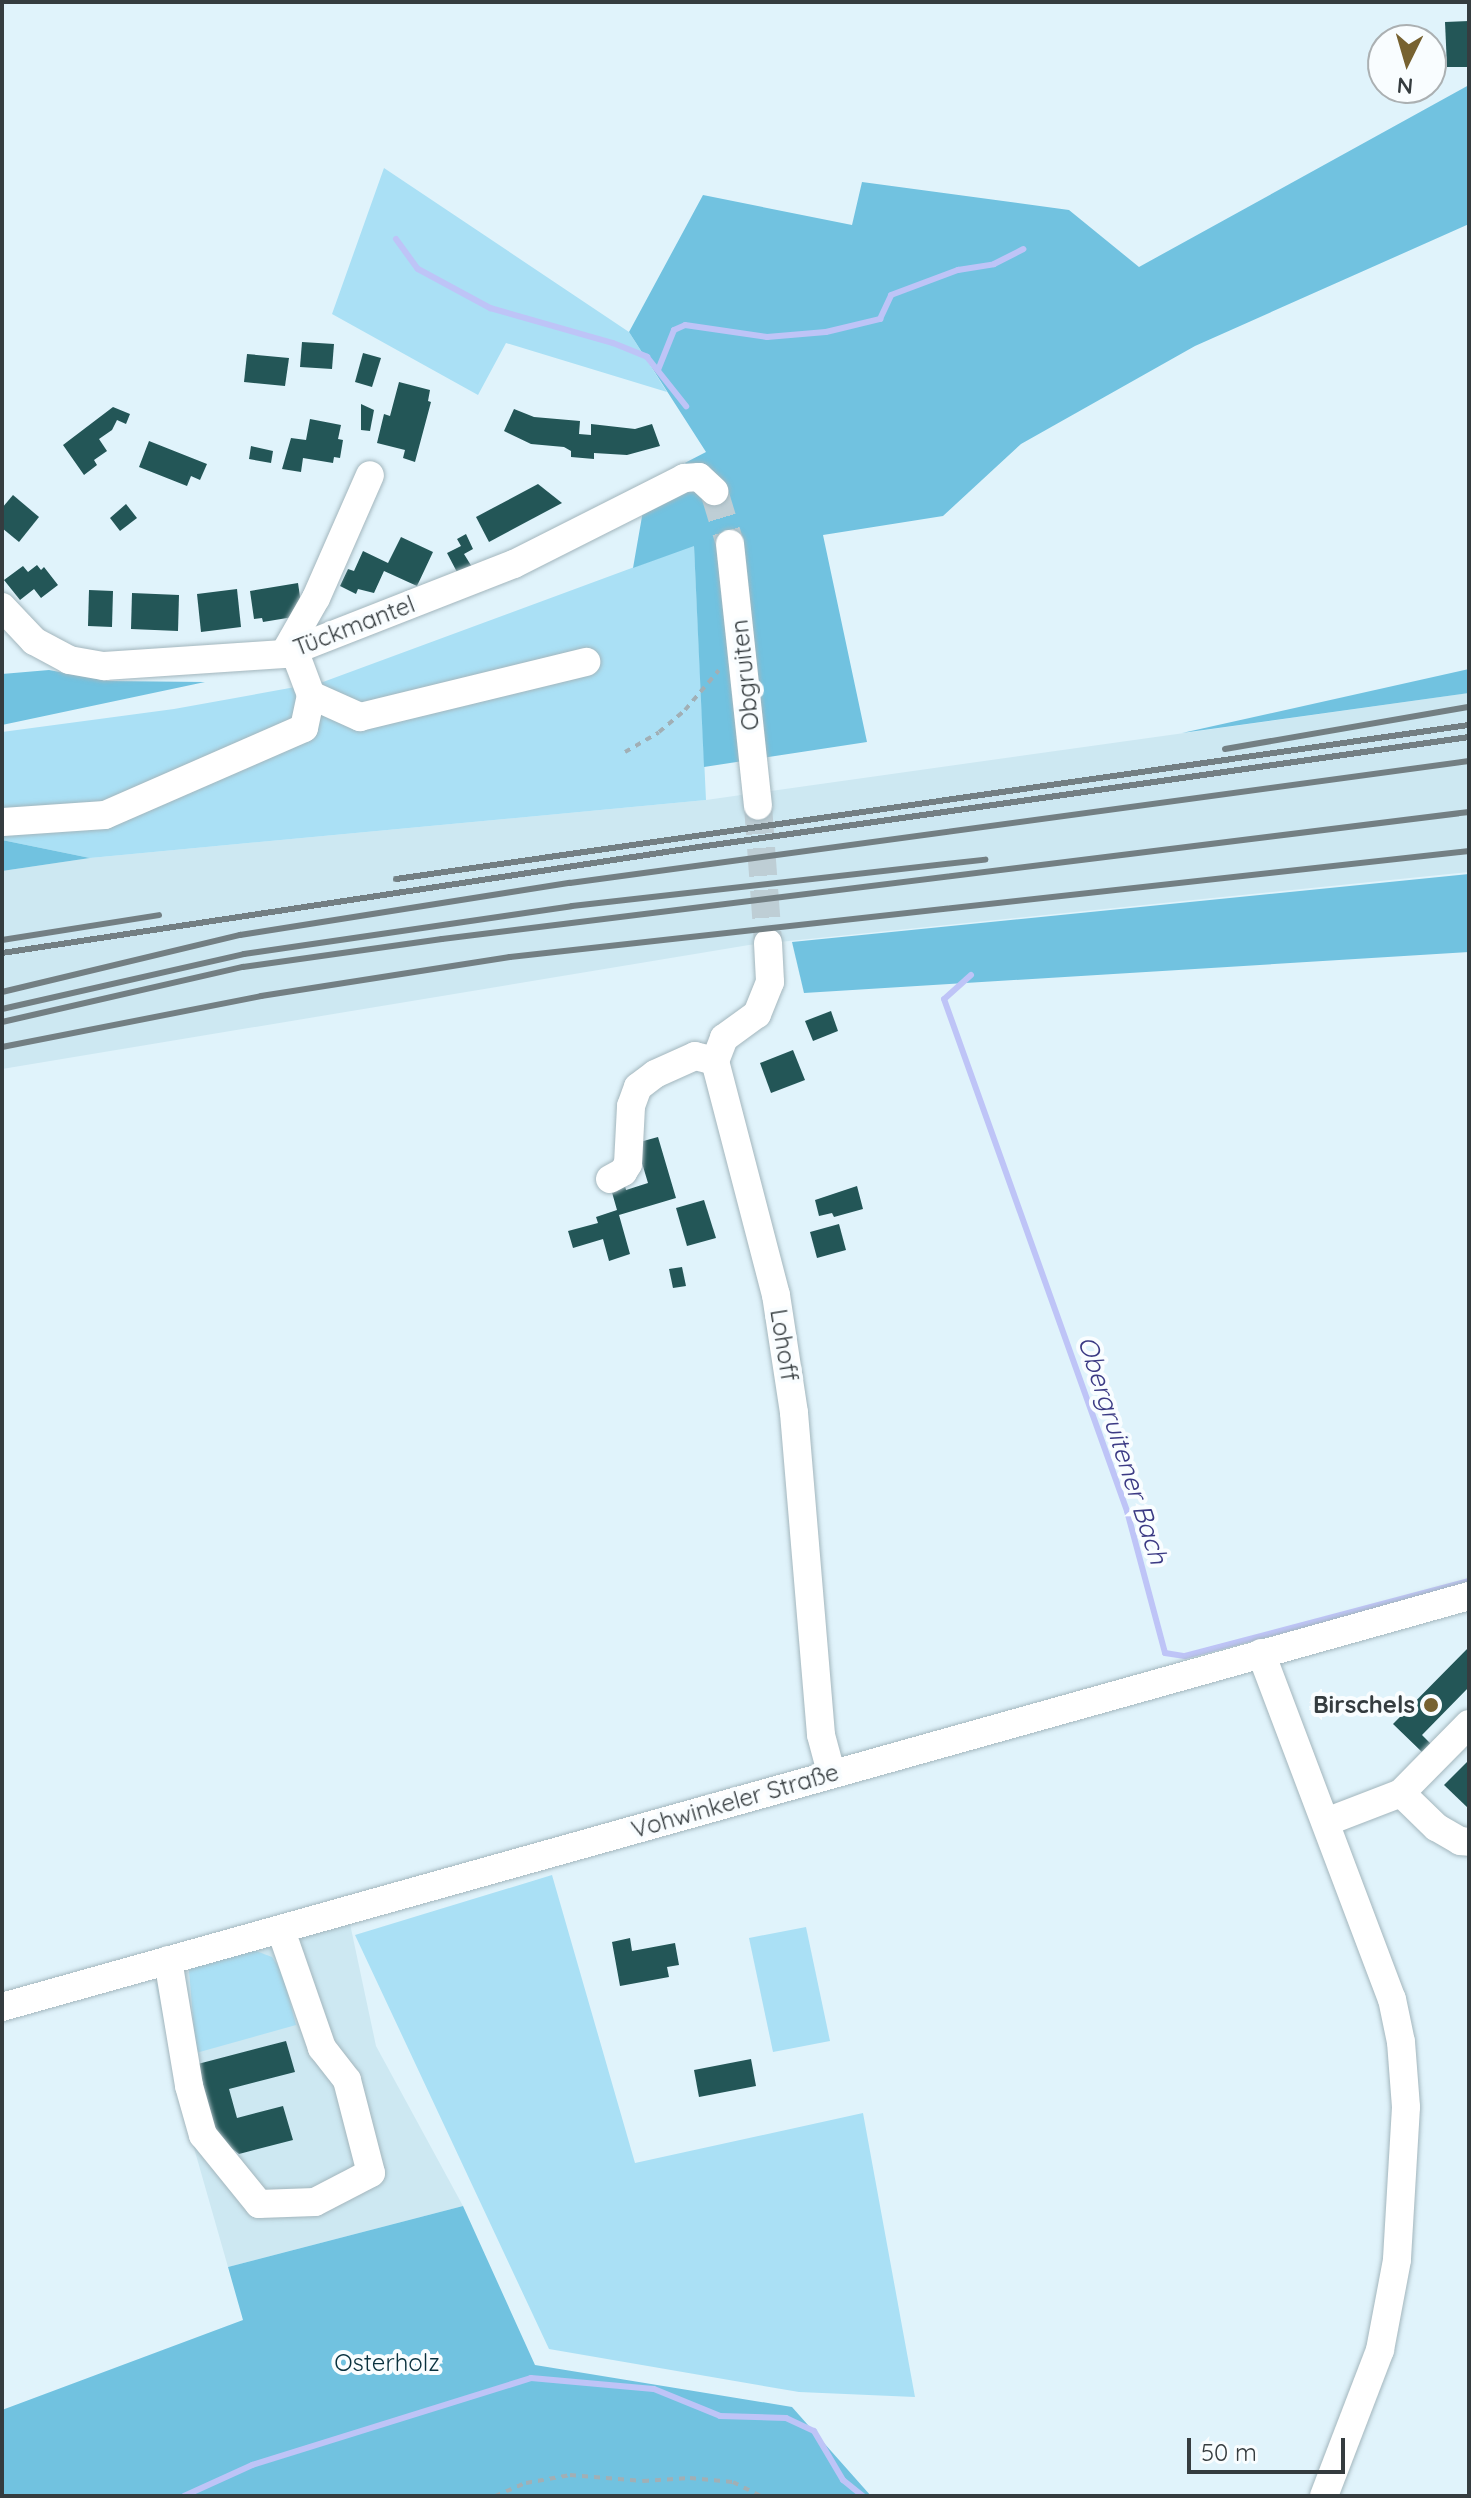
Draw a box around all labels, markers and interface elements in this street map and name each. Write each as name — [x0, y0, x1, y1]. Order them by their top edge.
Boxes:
north arrow — [1367, 24, 1447, 104]
text: N — [1396, 71, 1414, 101]
street label: Tückmantel — [289, 590, 419, 662]
street label: Obgruiten — [725, 618, 765, 732]
street label: Lohoff — [764, 1307, 804, 1383]
water label: Obergruitener Bach — [1071, 1332, 1175, 1568]
place label: Birschels — [1313, 1691, 1415, 1719]
marker: Birschels — [1422, 1696, 1440, 1714]
street label: Vohwinkeler Straße — [628, 1758, 842, 1844]
park label: Osterholz — [334, 2349, 440, 2377]
scale bar — [1191, 2422, 1349, 2472]
text: 50 m — [1201, 2437, 1257, 2467]

